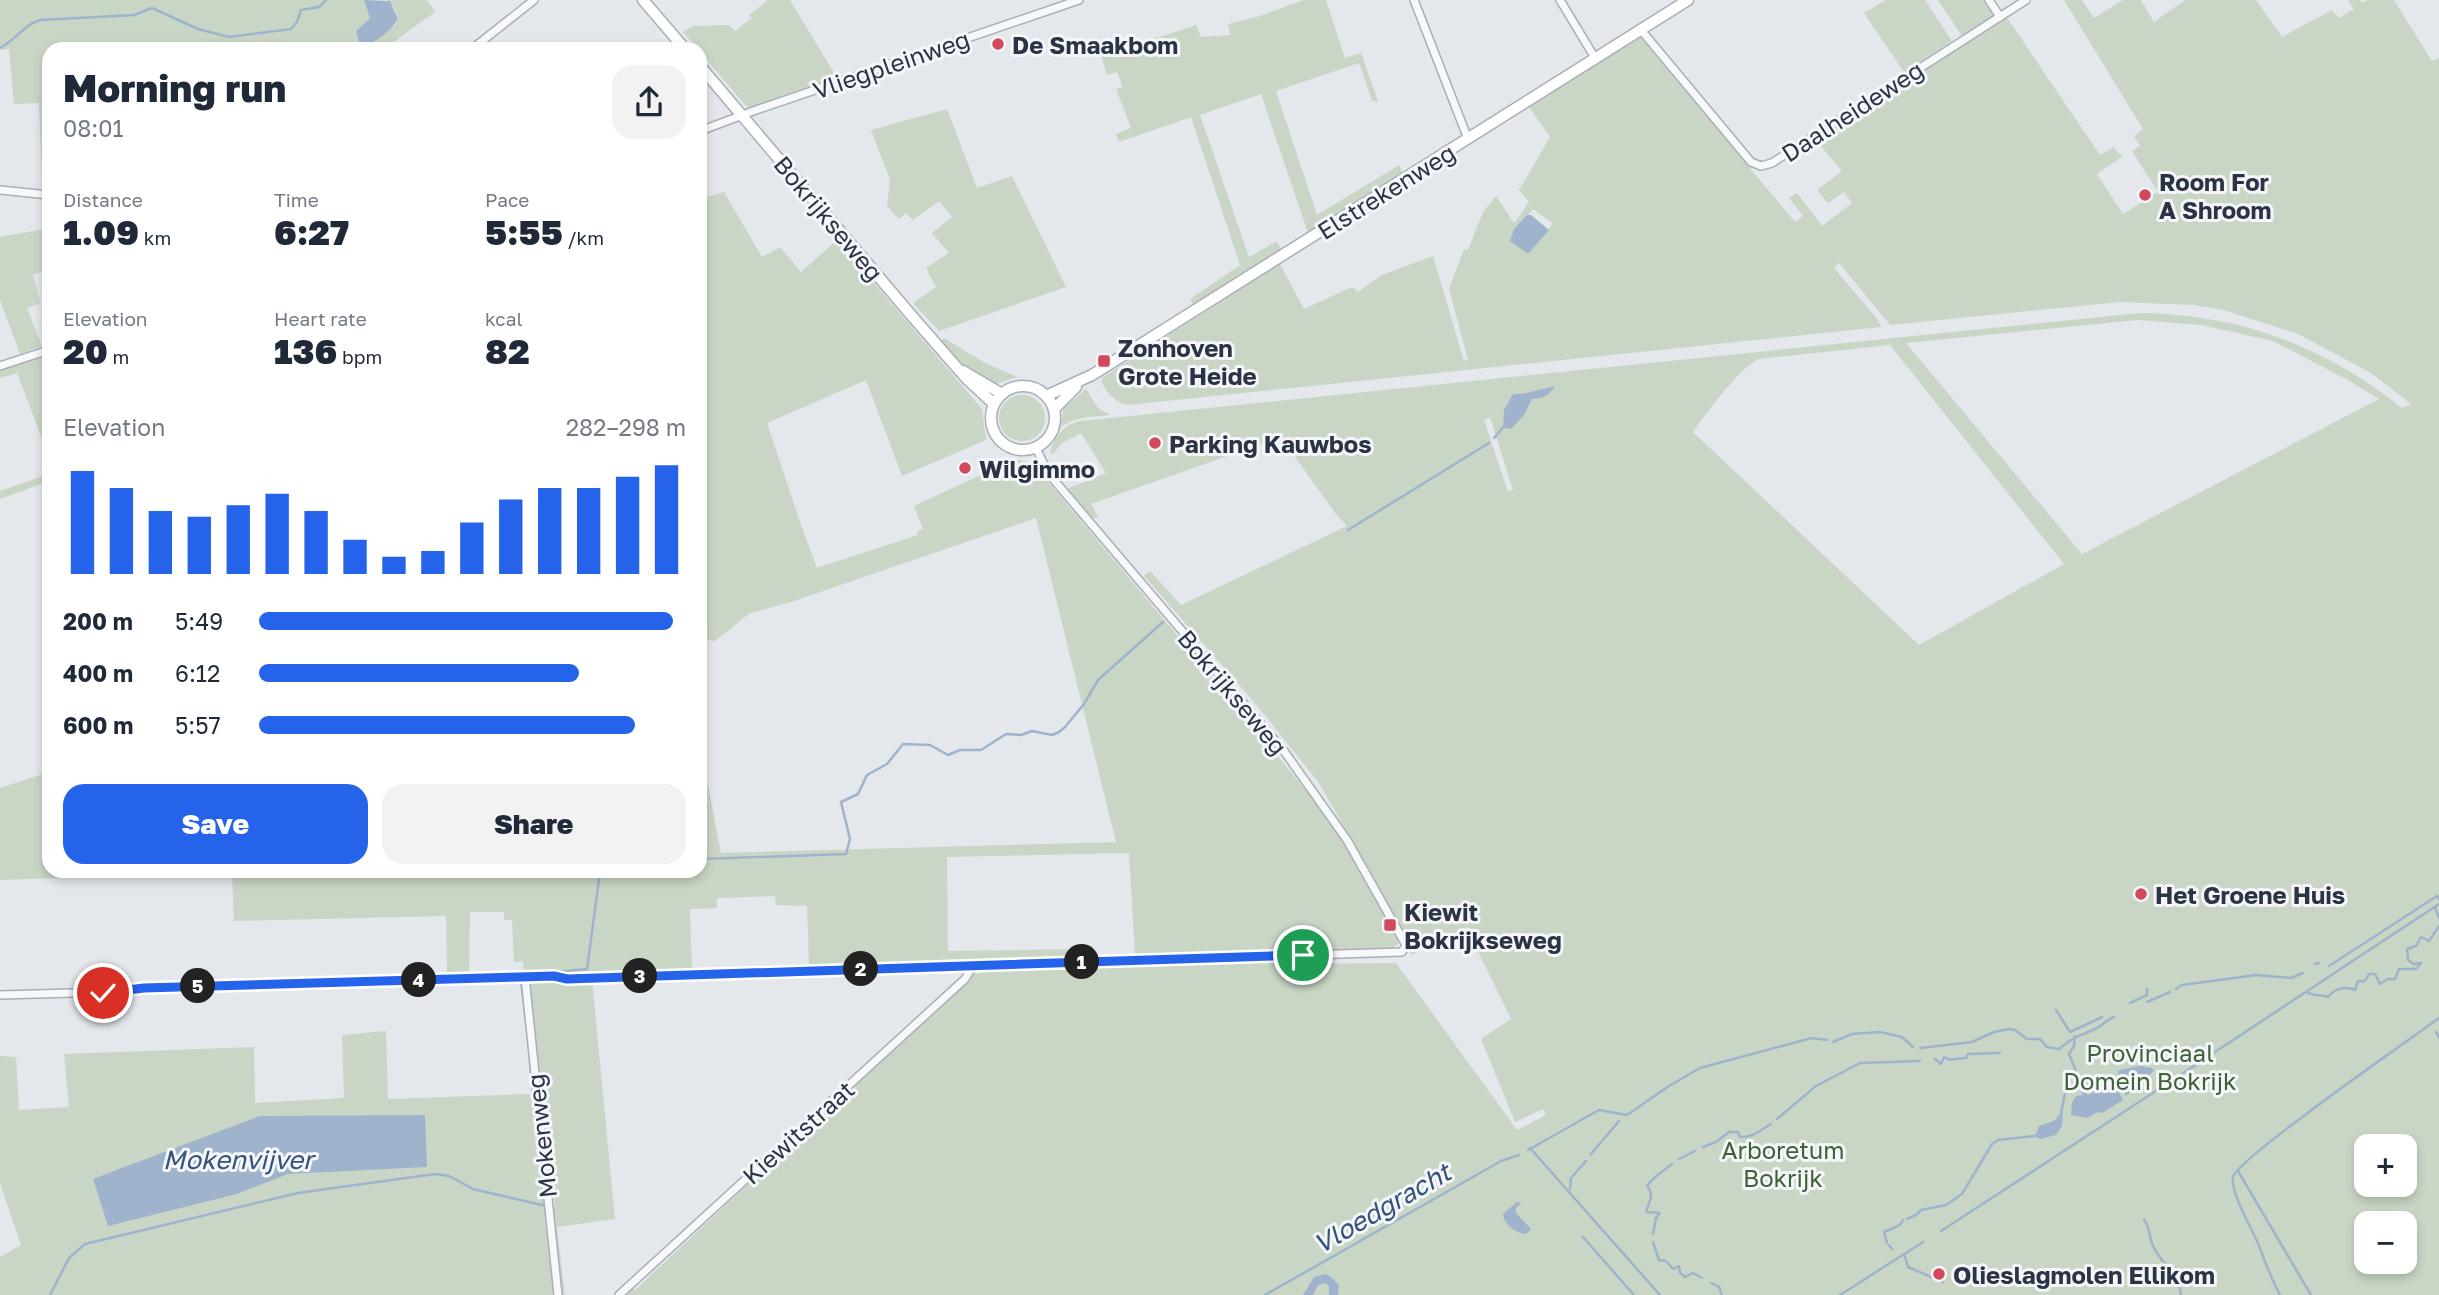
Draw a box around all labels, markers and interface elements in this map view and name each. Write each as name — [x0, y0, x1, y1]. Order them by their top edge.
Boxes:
street label: Vliegpleinweg — [809, 24, 973, 104]
place label: De Smaakbom — [1012, 30, 1178, 59]
marker: De Smaakbom — [990, 36, 1006, 52]
street label: Daalheideweg — [1776, 54, 1928, 168]
text: Morning run — [63, 65, 286, 110]
button: share — [612, 65, 686, 139]
text: 08:01 — [63, 114, 124, 142]
street label: Elstrekenweg — [1312, 137, 1460, 245]
street label: Bokrijkseweg — [768, 150, 890, 286]
place label: Room For A Shroom — [2159, 167, 2271, 224]
marker: Room For A Shroom — [2137, 187, 2153, 203]
text: Distance — [63, 188, 143, 211]
text: Time — [274, 188, 319, 211]
text: Pace — [485, 188, 529, 211]
text: 1.09 — [63, 211, 139, 253]
text: 6:27 — [274, 211, 349, 253]
text: 5:55 — [485, 211, 563, 253]
text: km — [139, 226, 171, 249]
text: /km — [563, 226, 604, 249]
text: Elevation — [63, 307, 148, 330]
text: Heart rate — [274, 307, 367, 330]
text: kcal — [485, 307, 523, 330]
text: 20 — [63, 330, 108, 372]
text: 136 — [274, 330, 337, 372]
text: 82 — [485, 330, 530, 372]
place label: Zonhoven Grote Heide — [1118, 333, 1257, 390]
text: m — [108, 345, 129, 368]
text: bpm — [337, 345, 382, 368]
marker: Zonhoven Grote Heide — [1096, 353, 1112, 369]
text: Elevation — [63, 413, 165, 441]
text: 282–298 m — [566, 413, 686, 441]
place label: Parking Kauwbos — [1169, 429, 1372, 458]
marker: Parking Kauwbos — [1147, 435, 1163, 451]
place label: Wilgimmo — [979, 454, 1095, 483]
marker: Wilgimmo — [957, 460, 973, 476]
text: 200 m — [63, 607, 133, 635]
text: 5:49 — [175, 607, 223, 635]
street label: Bokrijkseweg — [1172, 624, 1294, 760]
text: 400 m — [63, 659, 133, 687]
text: 6:12 — [175, 659, 220, 687]
text: 600 m — [63, 711, 133, 739]
text: 5:57 — [175, 711, 221, 739]
button: Save — [63, 784, 368, 864]
button: Share — [382, 784, 686, 864]
place label: Het Groene Huis — [2155, 880, 2345, 909]
marker: Het Groene Huis — [2133, 886, 2149, 902]
place label: Kiewit Bokrijkseweg — [1404, 897, 1562, 954]
marker: Kiewit Bokrijkseweg — [1382, 917, 1398, 933]
pin — [1273, 925, 1333, 985]
icon: arrive — [1284, 936, 1322, 974]
pin: 1 — [1064, 944, 1100, 979]
text: 1 — [1077, 950, 1086, 973]
pin: 2 — [844, 951, 878, 986]
text: 2 — [855, 957, 866, 980]
pin: 3 — [622, 958, 658, 993]
pin: 4 — [402, 962, 436, 998]
pin — [73, 963, 133, 1023]
text: 3 — [634, 964, 645, 987]
pin: 5 — [180, 968, 216, 1004]
text: 4 — [413, 968, 424, 991]
icon: check — [84, 974, 122, 1012]
text: 5 — [192, 974, 203, 997]
park label: Provinciaal Domein Bokrijk — [2063, 1038, 2237, 1095]
street label: Mokenweg — [520, 1073, 562, 1199]
street label: Kiewitstraat — [736, 1074, 860, 1190]
map controls — [2354, 1134, 2417, 1274]
button: + — [2354, 1134, 2417, 1197]
park label: Arboretum Bokrijk — [1722, 1135, 1845, 1192]
water label: Mokenvijver — [163, 1144, 317, 1175]
water label: Vloedgracht — [1308, 1155, 1458, 1260]
button: − — [2354, 1211, 2417, 1274]
place label: Olieslagmolen Ellikom — [1953, 1260, 2215, 1289]
marker: Olieslagmolen Ellikom — [1931, 1266, 1947, 1282]

